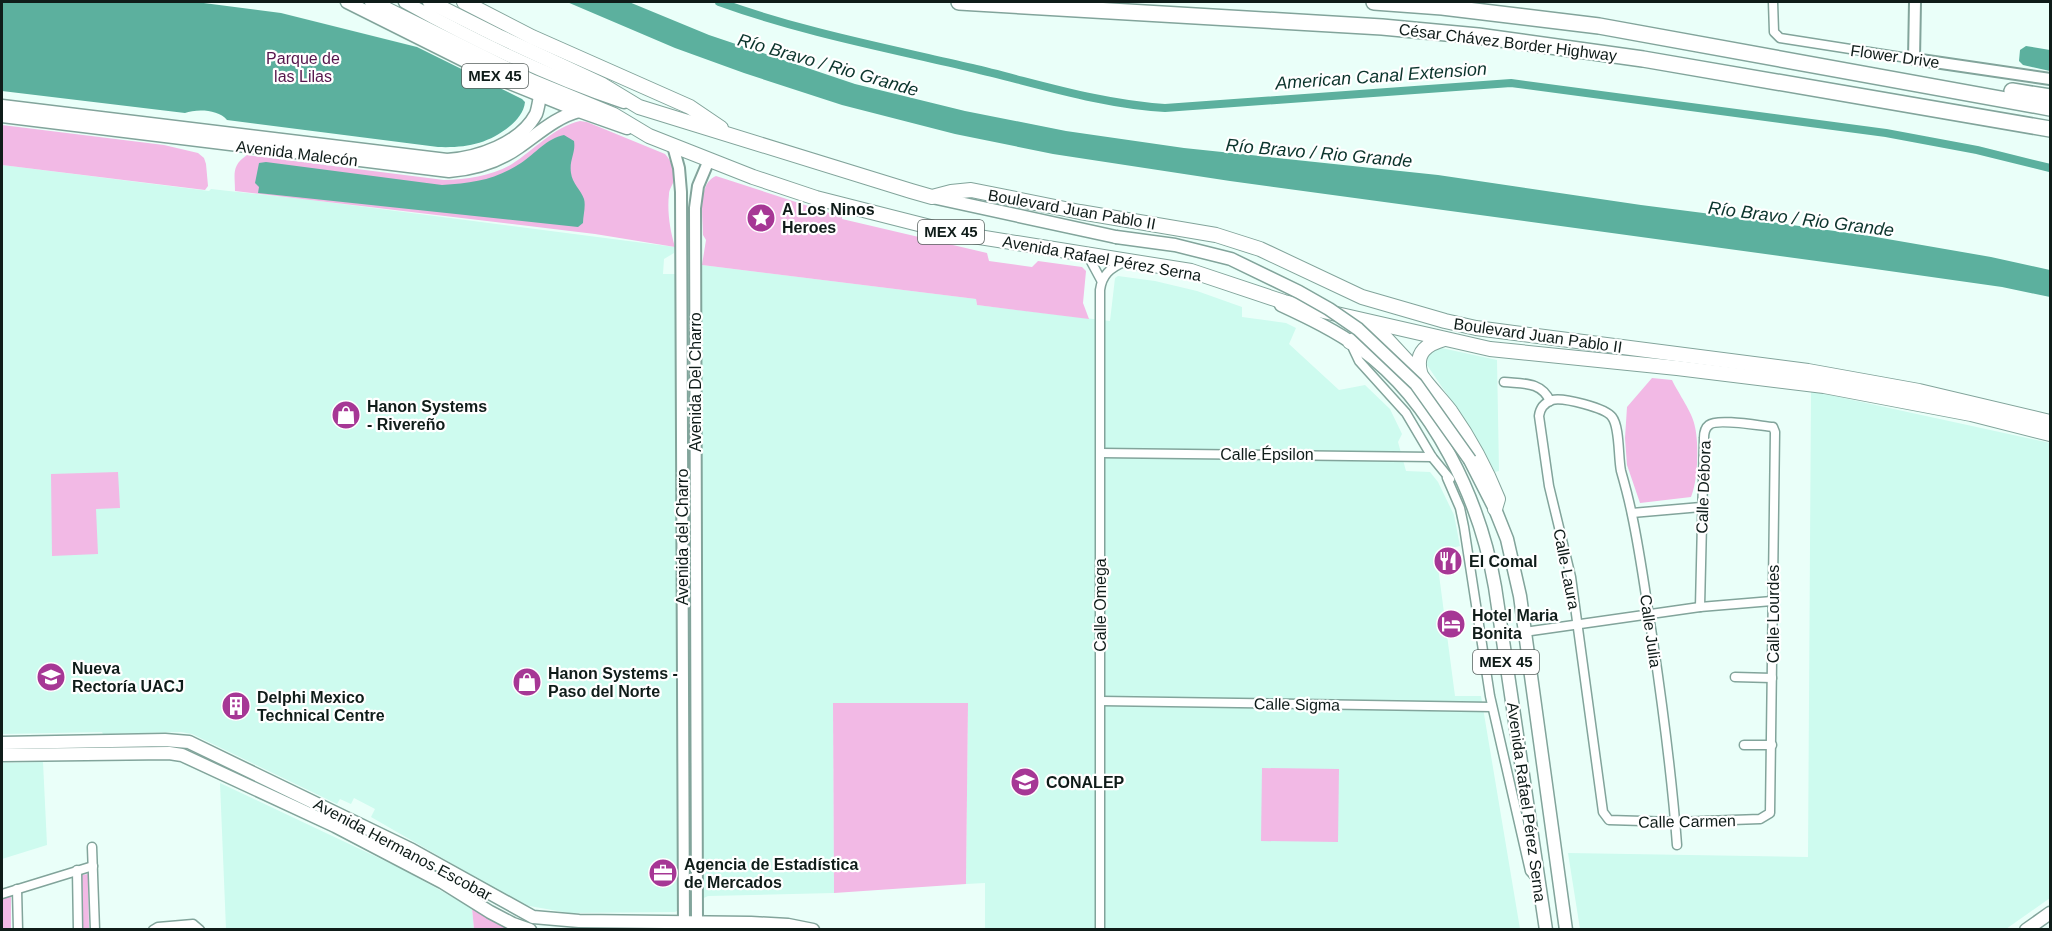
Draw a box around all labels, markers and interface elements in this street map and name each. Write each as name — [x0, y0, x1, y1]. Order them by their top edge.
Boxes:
street label: César Chávez Border Highway — [1398, 21, 1618, 64]
water label: Río Bravo / Rio Grande — [735, 30, 921, 100]
street label: Flower Drive — [1849, 42, 1941, 71]
park label: Parque de las Lilas — [266, 50, 340, 85]
water label: American Canal Extension — [1274, 59, 1487, 93]
road number: MEX 45 — [462, 64, 528, 88]
water label: Río Bravo / Rio Grande — [1225, 135, 1413, 171]
street label: Avenida Malecón — [235, 138, 359, 169]
street label: Boulevard Juan Pablo II — [987, 186, 1157, 233]
water label: Río Bravo / Rio Grande — [1707, 198, 1895, 240]
place label: A Los Ninos Heroes — [782, 201, 875, 236]
place icon: A Los Ninos Heroes — [745, 202, 777, 234]
road number: MEX 45 — [918, 220, 984, 244]
street label: Avenida Rafael Pérez Serna — [1001, 233, 1203, 284]
street label: Avenida Del Charro — [687, 312, 704, 452]
street label: Boulevard Juan Pablo II — [1453, 315, 1623, 356]
place label: Hanon Systems - Rivereño — [367, 398, 487, 433]
shop icon: Hanon Systems - Rivereño — [330, 399, 362, 431]
street label: Calle Débora — [1693, 440, 1714, 534]
street label: Calle Épsilon — [1220, 445, 1314, 463]
street label: Avenida del Charro — [674, 469, 691, 605]
street label: Calle Laura — [1550, 527, 1583, 611]
restaurant icon: El Comal — [1432, 545, 1464, 577]
place label: El Comal — [1469, 553, 1537, 570]
street label: Calle Omega — [1092, 558, 1109, 652]
street label: Calle Lourdes — [1765, 565, 1782, 663]
street label: Calle Julia — [1637, 593, 1664, 669]
place label: Hotel Maria Bonita — [1472, 607, 1558, 642]
hotel icon: Hotel Maria Bonita — [1435, 608, 1467, 640]
road number: MEX 45 — [1473, 650, 1539, 674]
place label: Nueva Rectoría UACJ — [72, 660, 184, 695]
school or university icon: Nueva Rectoría UACJ — [35, 661, 67, 693]
place label: Hanon Systems - Paso del Norte — [548, 665, 678, 700]
shop icon: Hanon Systems - Paso del Norte — [511, 666, 543, 698]
place label: Delphi Mexico Technical Centre — [257, 689, 385, 724]
building icon: Delphi Mexico Technical Centre — [220, 690, 252, 722]
street label: Calle Sigma — [1254, 695, 1340, 714]
street label: Avenida Rafael Pérez Serna — [1504, 701, 1549, 903]
school or university icon: CONALEP — [1009, 766, 1041, 798]
place label: CONALEP — [1046, 774, 1125, 791]
street label: Avenida Hermanos Escobar — [311, 795, 495, 904]
street label: Calle Carmen — [1638, 812, 1736, 831]
place label: Agencia de Estadística de Mercados — [684, 856, 858, 891]
office icon: Agencia de Estadística de Mercados — [647, 857, 679, 889]

